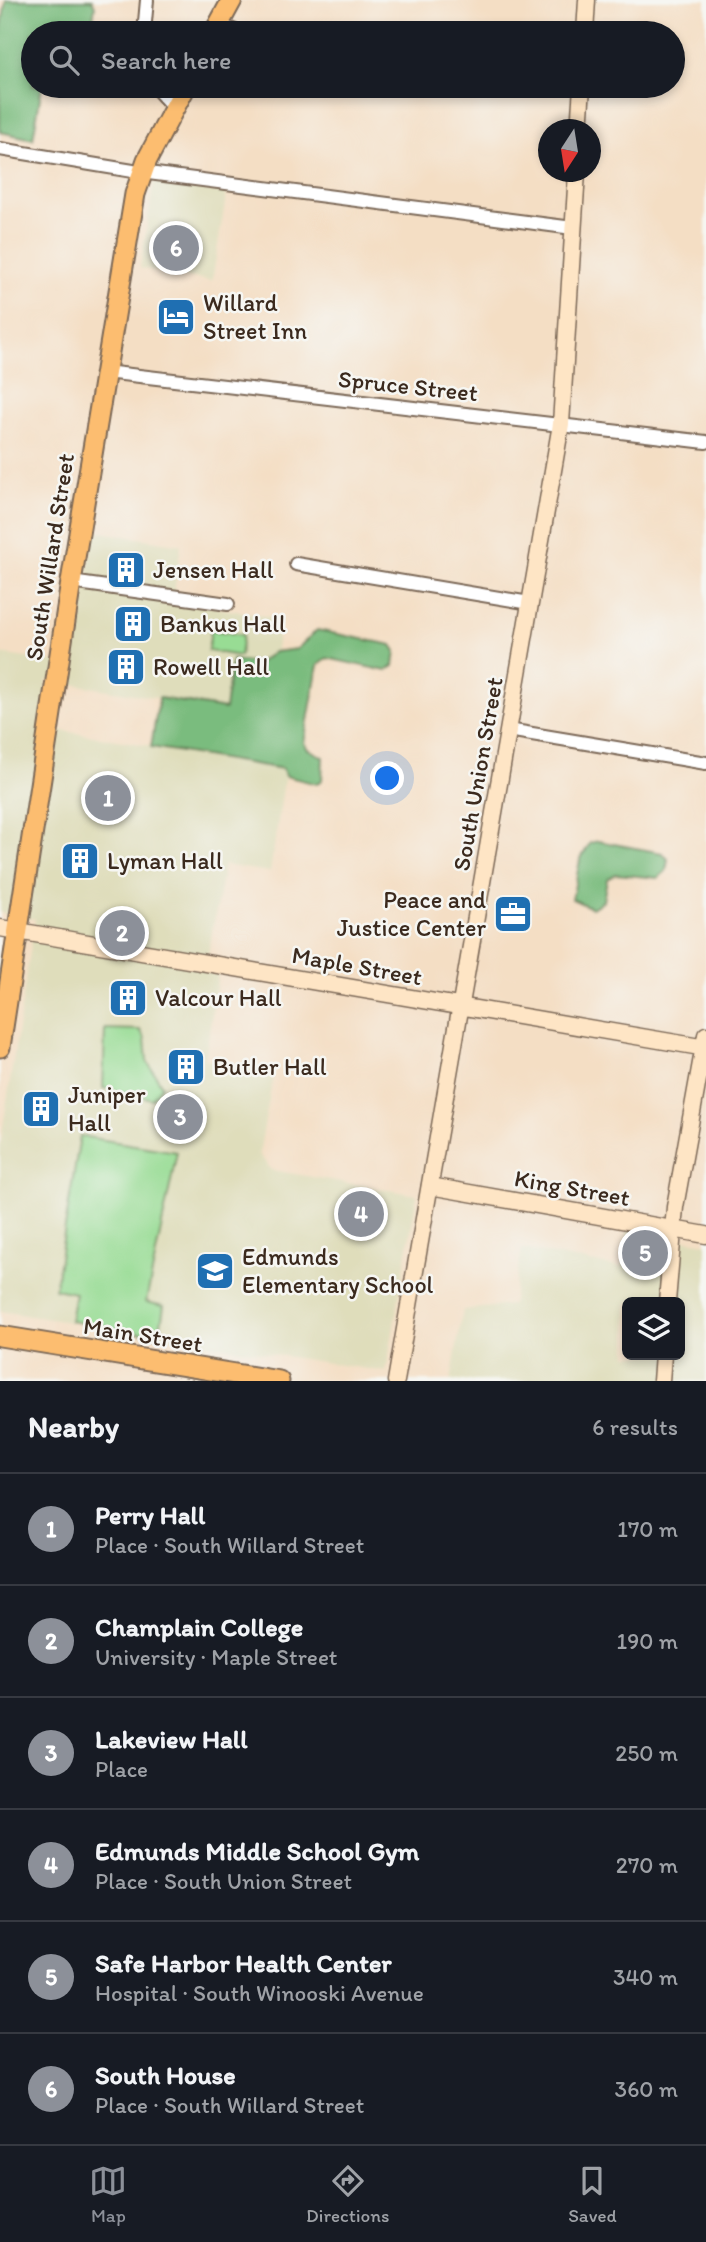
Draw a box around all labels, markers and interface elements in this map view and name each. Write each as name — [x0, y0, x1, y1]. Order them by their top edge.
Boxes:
search box — [21, 21, 685, 98]
icon: search — [45, 41, 83, 79]
text: Search here — [101, 44, 231, 76]
north arrow — [538, 119, 601, 182]
pin: 6 — [153, 222, 199, 274]
place label: Willard Street Inn — [203, 288, 307, 345]
hotel icon: Willard Street Inn — [155, 296, 197, 338]
street label: Spruce Street — [337, 364, 479, 407]
street label: South Willard Street — [19, 451, 80, 663]
building icon: Jensen Hall — [105, 549, 147, 591]
place label: Jensen Hall — [153, 555, 274, 584]
building icon: Bankus Hall — [112, 603, 154, 645]
place label: Bankus Hall — [160, 609, 286, 638]
building icon: Rowell Hall — [105, 646, 147, 688]
place label: Rowell Hall — [153, 652, 269, 681]
street label: South Union Street — [446, 675, 509, 873]
your location — [370, 761, 404, 795]
pin: 1 — [85, 772, 131, 824]
building icon: Lyman Hall — [59, 840, 101, 882]
place label: Lyman Hall — [107, 846, 223, 875]
place label: Peace and Justice Center — [337, 885, 486, 942]
office icon: Peace and Justice Center — [492, 893, 534, 935]
pin: 2 — [99, 907, 145, 959]
street label: Maple Street — [290, 940, 424, 991]
building icon: Valcour Hall — [107, 977, 149, 1019]
place label: Valcour Hall — [155, 983, 282, 1012]
building icon: Butler Hall — [165, 1046, 207, 1088]
place label: Butler Hall — [213, 1052, 327, 1081]
place label: Juniper Hall — [68, 1080, 146, 1137]
building icon: Juniper Hall — [20, 1088, 62, 1130]
pin: 3 — [157, 1091, 203, 1143]
street label: King Street — [512, 1163, 632, 1212]
pin: 4 — [338, 1188, 384, 1240]
pin: 5 — [622, 1227, 668, 1279]
place label: Edmunds Elementary School — [242, 1242, 434, 1299]
school or university icon: Edmunds Elementary School — [194, 1250, 236, 1292]
map controls — [622, 1297, 685, 1360]
button: layers — [622, 1297, 685, 1360]
street label: Main Street — [81, 1311, 205, 1358]
text: Nearby — [28, 1408, 119, 1445]
text: 6 results — [592, 1413, 678, 1441]
text: Perry Hall — [95, 1499, 205, 1531]
text: 1 — [46, 1515, 56, 1543]
text: 170 m — [617, 1515, 678, 1543]
text: Place · South Willard Street — [95, 1531, 364, 1559]
text: Champlain College — [95, 1611, 303, 1643]
text: 2 — [45, 1627, 57, 1655]
text: 190 m — [617, 1627, 678, 1655]
text: University · Maple Street — [95, 1643, 337, 1671]
text: Lakeview Hall — [95, 1723, 248, 1755]
text: 3 — [45, 1739, 57, 1767]
text: 250 m — [615, 1739, 678, 1767]
text: Place — [95, 1755, 148, 1783]
text: Edmunds Middle School Gym — [95, 1835, 419, 1867]
text: 4 — [44, 1851, 58, 1879]
text: 270 m — [616, 1851, 678, 1879]
text: Place · South Union Street — [95, 1867, 352, 1895]
text: Safe Harbor Health Center — [95, 1947, 392, 1979]
text: 5 — [45, 1963, 57, 1991]
text: 340 m — [613, 1963, 678, 1991]
text: Hospital · South Winooski Avenue — [95, 1979, 424, 2007]
text: South House — [95, 2059, 236, 2091]
text: 6 — [45, 2075, 57, 2103]
text: 360 m — [615, 2075, 678, 2103]
text: Place · South Willard Street — [95, 2091, 364, 2119]
tab: Map — [89, 2162, 127, 2227]
tab: Directions — [306, 2162, 390, 2227]
tab: Saved — [568, 2162, 617, 2227]

